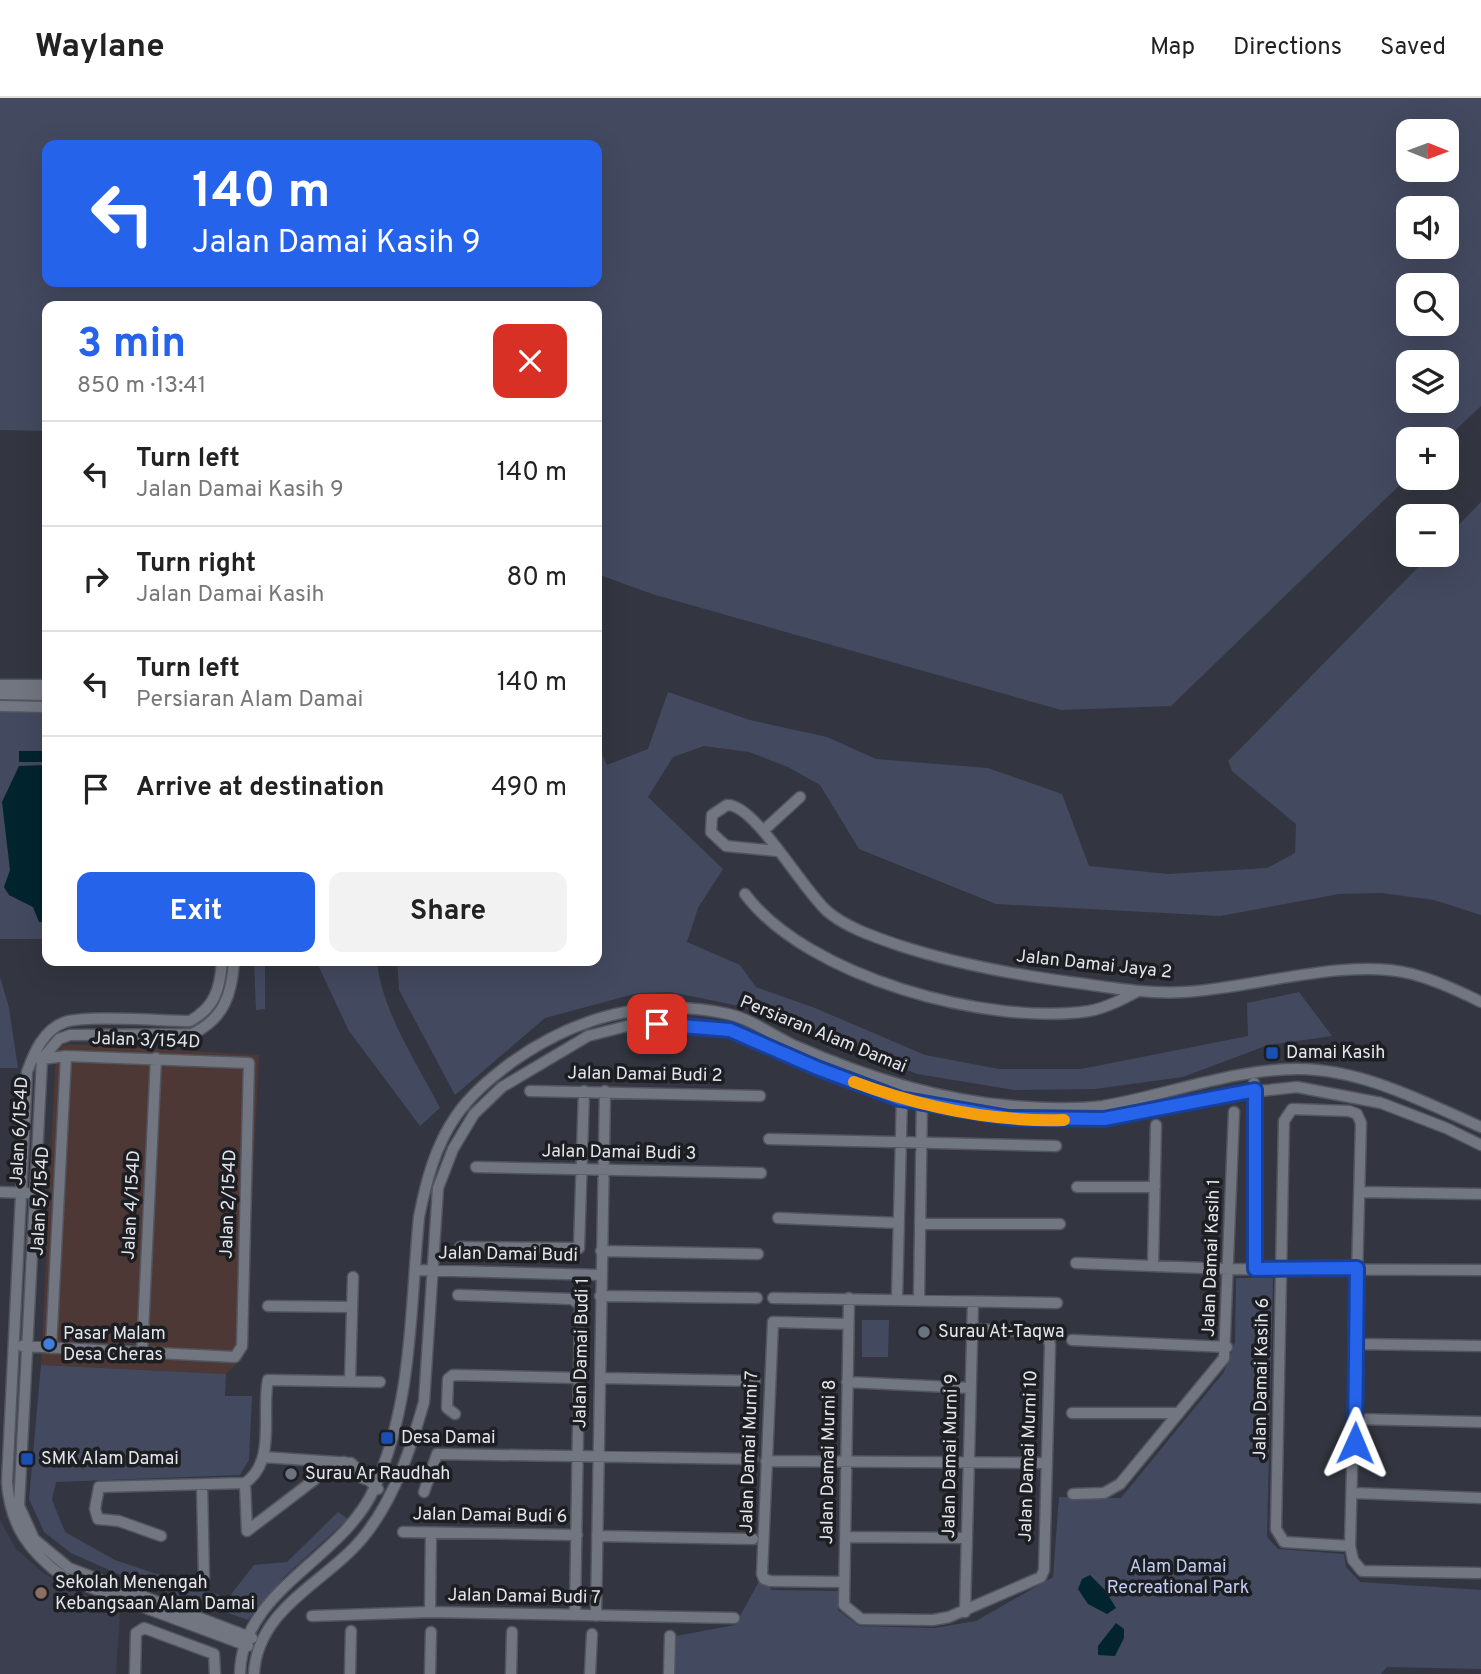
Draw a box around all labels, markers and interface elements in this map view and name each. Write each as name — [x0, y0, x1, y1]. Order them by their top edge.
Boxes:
text: Waylane — [35, 27, 165, 69]
text: Map — [1150, 33, 1195, 63]
text: Directions — [1233, 33, 1342, 63]
text: Saved — [1380, 33, 1446, 63]
north arrow — [1396, 119, 1460, 182]
map controls — [1396, 119, 1459, 567]
text: 140 m — [192, 163, 331, 225]
icon: left — [77, 168, 168, 259]
button: sound — [1396, 196, 1459, 259]
text: Jalan Damai Kasih 9 — [192, 224, 481, 264]
button: search — [1396, 273, 1459, 336]
text: 3 min — [77, 319, 186, 372]
button: close — [493, 324, 567, 398]
button: layers — [1396, 350, 1459, 413]
text: 850 m · 13:41 — [77, 372, 206, 401]
button: + — [1396, 427, 1459, 490]
text: Turn left — [136, 443, 240, 476]
icon: left — [77, 455, 115, 493]
text: 140 m — [497, 457, 567, 490]
text: Jalan Damai Kasih 9 — [136, 476, 344, 505]
button: − — [1396, 504, 1459, 567]
text: Turn right — [136, 548, 256, 581]
icon: right — [77, 560, 115, 598]
text: 80 m — [507, 562, 567, 595]
text: Jalan Damai Kasih — [136, 581, 325, 610]
text: Turn left — [136, 653, 240, 686]
icon: left — [77, 665, 115, 703]
text: 140 m — [497, 667, 567, 700]
text: Persiaran Alam Damai — [136, 686, 363, 715]
icon: arrive — [77, 770, 115, 808]
text: Arrive at destination — [136, 772, 384, 805]
text: 490 m — [491, 772, 567, 805]
button: Exit — [77, 872, 315, 952]
button: Share — [329, 872, 567, 952]
street label: Jalan Damai Jaya 2 — [1015, 945, 1173, 985]
street label: Persiaran Alam Damai — [736, 991, 910, 1079]
pin — [627, 994, 687, 1054]
icon: arrive — [638, 1005, 676, 1043]
street label: Jalan 3/154D — [91, 1028, 201, 1054]
place label: Damai Kasih — [1286, 1042, 1386, 1065]
marker: Damai Kasih — [1264, 1045, 1280, 1061]
street label: Jalan Damai Budi 2 — [567, 1062, 723, 1088]
street label: Jalan 6/154D — [6, 1076, 34, 1186]
street label: Jalan Damai Budi 3 — [541, 1140, 697, 1166]
street label: Jalan 5/154D — [27, 1146, 55, 1256]
street label: Jalan 2/154D — [216, 1149, 242, 1259]
street label: Jalan 4/154D — [118, 1150, 146, 1260]
street label: Jalan Damai Kasih 1 — [1198, 1178, 1226, 1338]
street label: Jalan Damai Budi — [438, 1242, 578, 1268]
street label: Jalan Damai Budi 1 — [569, 1277, 595, 1429]
street label: Jalan Damai Kasih 6 — [1249, 1298, 1275, 1460]
place label: Surau At-Taqwa — [938, 1321, 1064, 1344]
place label: Pasar Malam Desa Cheras — [63, 1323, 166, 1367]
marker: Surau At-Taqwa — [916, 1324, 932, 1340]
marker: Pasar Malam Desa Cheras — [41, 1336, 57, 1352]
street label: Jalan Damai Murni 7 — [736, 1370, 764, 1534]
street label: Jalan Damai Murni 10 — [1015, 1370, 1043, 1542]
street label: Jalan Damai Murni 9 — [938, 1373, 964, 1539]
street label: Jalan Damai Murni 8 — [816, 1379, 842, 1545]
position arrow — [1318, 1406, 1392, 1480]
place label: Desa Damai — [401, 1427, 496, 1450]
marker: Desa Damai — [379, 1430, 395, 1446]
place label: SMK Alam Damai — [41, 1448, 179, 1471]
marker: SMK Alam Damai — [19, 1451, 35, 1467]
place label: Surau Ar Raudhah — [305, 1463, 451, 1486]
marker: Surau Ar Raudhah — [283, 1466, 299, 1482]
street label: Jalan Damai Budi 6 — [412, 1503, 568, 1529]
park label: Alam Damai Recreational Park — [1107, 1556, 1249, 1600]
place label: Sekolah Menengah Kebangsaan Alam Damai — [55, 1572, 255, 1616]
street label: Jalan Damai Budi 7 — [447, 1584, 601, 1610]
marker: Sekolah Menengah Kebangsaan Alam Damai — [33, 1585, 49, 1601]

